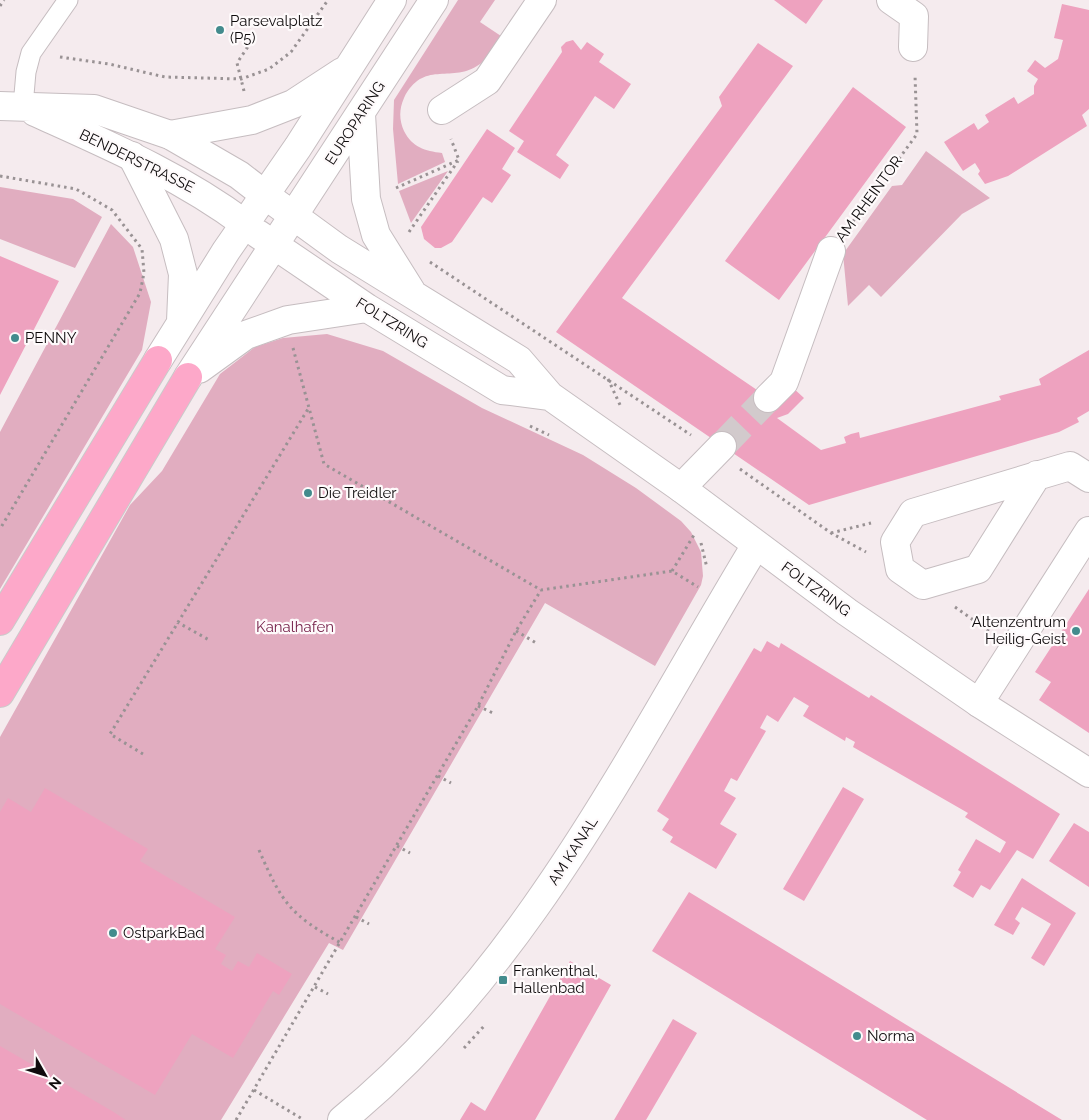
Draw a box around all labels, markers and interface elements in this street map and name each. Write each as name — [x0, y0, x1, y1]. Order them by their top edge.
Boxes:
place label: Parsevalplatz (P5) — [230, 12, 322, 47]
marker: Parsevalplatz (P5) — [214, 24, 226, 36]
street label: EUROPARING — [321, 78, 389, 168]
street label: BENDERSTRASSE — [77, 125, 197, 197]
street label: AM RHEINTOR — [832, 152, 906, 246]
street label: FOLTZRING — [353, 294, 431, 352]
place label: PENNY — [25, 329, 77, 347]
marker: PENNY — [9, 332, 21, 344]
place label: Die Treidler — [318, 484, 397, 502]
marker: Die Treidler — [302, 487, 314, 499]
street label: FOLTZRING — [778, 558, 854, 620]
place label: Altenzentrum Heilig-Geist — [972, 613, 1066, 648]
park label: Kanalhafen — [256, 618, 334, 636]
marker: Altenzentrum Heilig-Geist — [1070, 625, 1082, 637]
street label: AM KANAL — [544, 813, 602, 888]
place label: OstparkBad — [123, 924, 205, 942]
marker: OstparkBad — [107, 927, 119, 939]
place label: Frankenthal, Hallenbad — [513, 962, 598, 997]
marker: Frankenthal, Hallenbad — [497, 974, 509, 986]
place label: Norma — [867, 1027, 915, 1045]
marker: Norma — [851, 1030, 863, 1042]
north arrow — [20, 1050, 70, 1100]
text: N — [46, 1074, 65, 1092]

